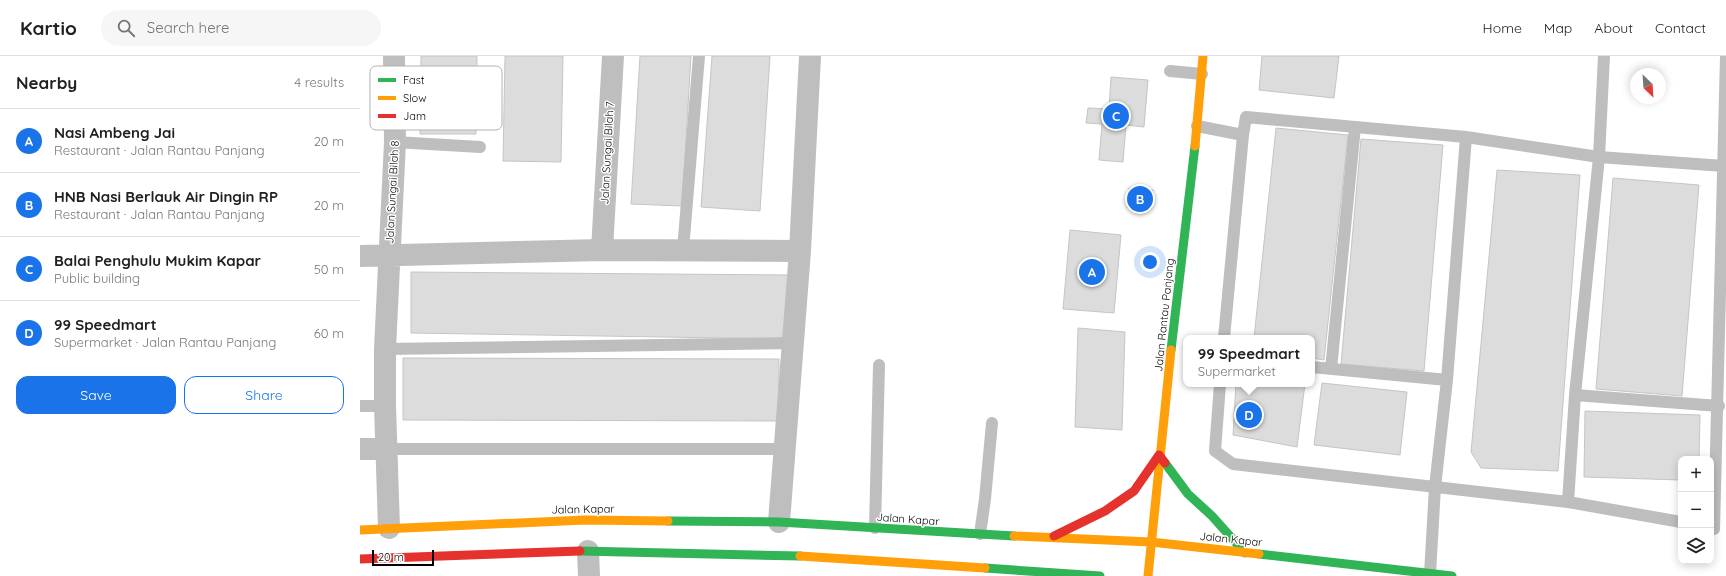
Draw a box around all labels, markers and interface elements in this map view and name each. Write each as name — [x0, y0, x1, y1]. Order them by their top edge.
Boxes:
search box — [101, 10, 381, 46]
text: Kartio — [20, 16, 77, 40]
icon: search — [115, 17, 137, 39]
text: Search here — [147, 18, 230, 37]
text: Home — [1483, 19, 1522, 37]
text: Map — [1544, 19, 1572, 37]
text: About — [1594, 19, 1633, 37]
text: Contact — [1655, 19, 1706, 37]
legend — [370, 66, 502, 130]
north arrow — [1630, 68, 1666, 104]
text: Nearby — [16, 72, 77, 93]
text: Fast — [403, 73, 425, 87]
text: 4 results — [294, 74, 344, 90]
text: Slow — [403, 91, 427, 105]
street label: Jalan Sungai Bilah 7 — [597, 101, 617, 205]
pin: C — [1103, 101, 1129, 131]
text: Jam — [403, 109, 426, 123]
text: Nasi Ambeng Jai — [54, 123, 175, 142]
text: A — [25, 133, 33, 149]
text: 20 m — [314, 133, 344, 149]
street label: Jalan Sungai Bilah 8 — [382, 140, 402, 244]
text: Restaurant · Jalan Rantau Panjang — [54, 142, 265, 158]
pin: B — [1127, 184, 1153, 214]
text: HNB Nasi Berlauk Air Dingin RP — [54, 187, 278, 206]
text: B — [25, 197, 33, 213]
text: 20 m — [314, 197, 344, 213]
text: Restaurant · Jalan Rantau Panjang — [54, 206, 265, 222]
text: Balai Penghulu Mukim Kapar — [54, 251, 261, 270]
your location — [1140, 252, 1160, 272]
pin: A — [1079, 257, 1105, 287]
street label: Jalan Rantau Panjang — [1151, 258, 1177, 372]
text: C — [25, 261, 33, 277]
text: 50 m — [314, 261, 344, 277]
text: Public building — [54, 270, 140, 286]
text: 99 Speedmart — [54, 315, 157, 334]
text: D — [24, 325, 34, 341]
text: 60 m — [314, 325, 344, 341]
text: Supermarket · Jalan Rantau Panjang — [54, 334, 276, 350]
popup — [1183, 335, 1315, 387]
text: 99 Speedmart — [1198, 344, 1300, 363]
text: Supermarket — [1198, 363, 1276, 379]
button: Save — [16, 376, 176, 414]
button: Share — [184, 376, 344, 414]
pin: D — [1236, 400, 1262, 430]
map controls — [1678, 456, 1714, 564]
button: + — [1678, 456, 1714, 492]
button: − — [1678, 492, 1714, 528]
street label: Jalan Kapar — [551, 501, 615, 517]
street label: Jalan Kapar — [876, 510, 941, 528]
button: layers — [1678, 528, 1714, 564]
street label: Jalan Kapar — [1199, 529, 1264, 549]
scale bar — [372, 548, 434, 567]
text: 20 m — [378, 550, 404, 564]

